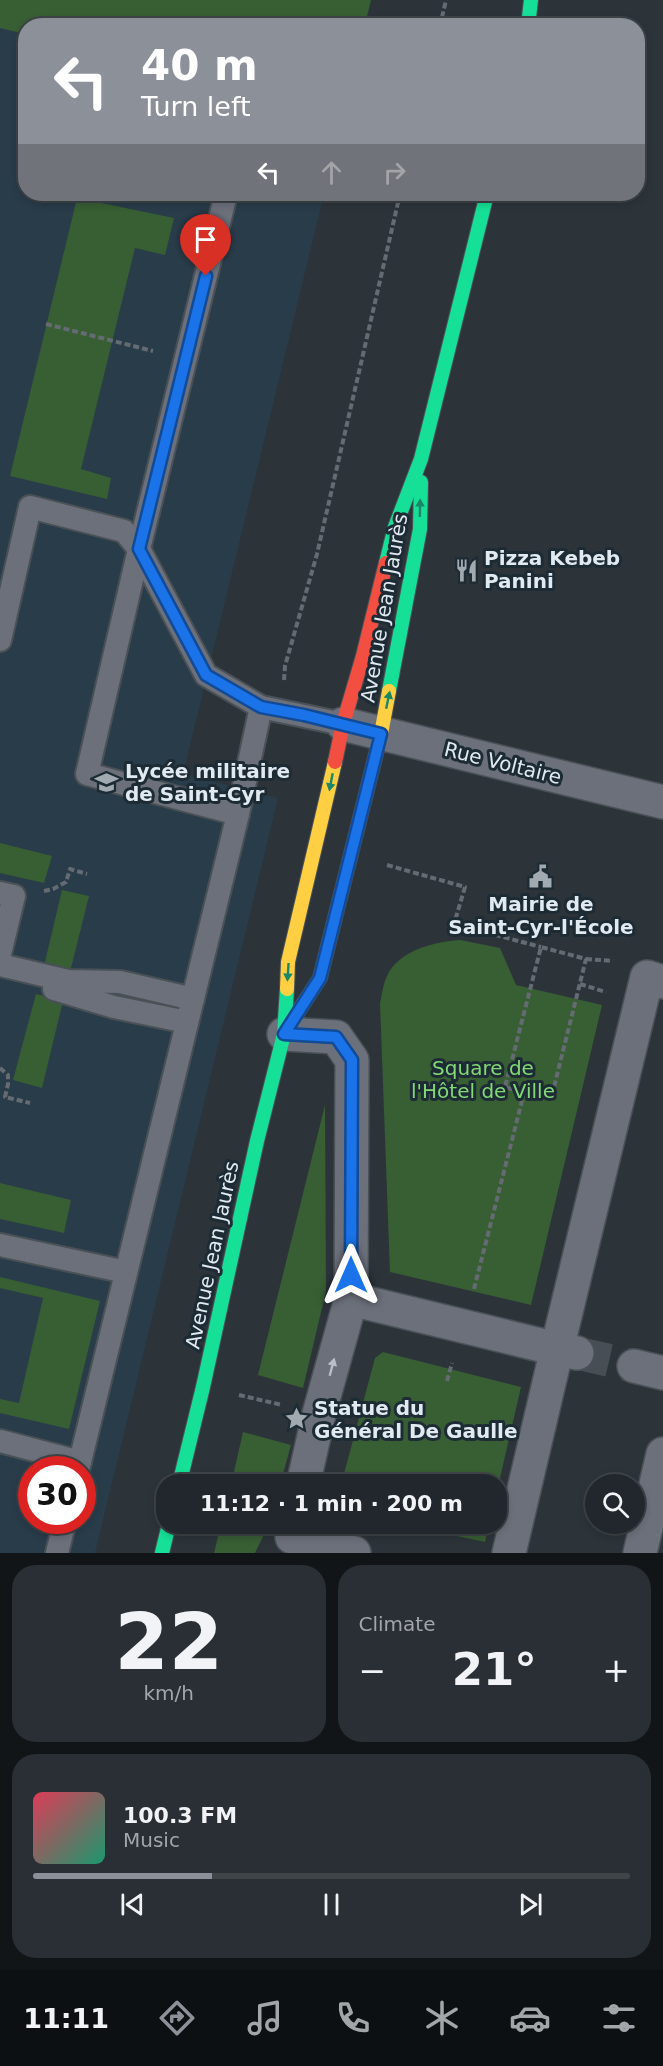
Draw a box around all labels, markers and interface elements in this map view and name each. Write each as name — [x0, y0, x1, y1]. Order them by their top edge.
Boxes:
text: 40 m — [141, 41, 258, 90]
icon: left — [42, 42, 120, 120]
text: Turn left — [141, 91, 251, 122]
icon: left — [252, 156, 285, 189]
icon: ahead — [315, 156, 348, 189]
icon: right — [378, 156, 411, 189]
pin — [180, 214, 231, 276]
icon: arrive — [189, 223, 222, 256]
one-way arrow — [416, 499, 425, 518]
street label: Avenue Jean Jaurès — [356, 512, 412, 704]
place label: Pizza Kebeb Panini — [484, 546, 620, 593]
restaurant icon: Pizza Kebeb Panini — [453, 557, 479, 583]
one-way arrow — [384, 691, 394, 710]
street label: Rue Voltaire — [442, 737, 564, 789]
place label: Lycée militaire de Saint-Cyr — [125, 759, 290, 806]
school or university icon: Lycée militaire de Saint-Cyr — [94, 769, 120, 795]
one-way arrow — [326, 772, 335, 791]
public building icon: Mairie de Saint-Cyr-l'École — [528, 863, 554, 889]
place label: Mairie de Saint-Cyr-l'École — [448, 892, 634, 939]
one-way arrow — [283, 962, 292, 981]
park label: Square de l'Hôtel de Ville — [411, 1056, 555, 1103]
street label: Avenue Jean Jaurès — [180, 1159, 244, 1351]
position arrow — [319, 1243, 383, 1307]
one-way arrow — [328, 1358, 337, 1376]
place label: Statue du Général De Gaulle — [314, 1396, 518, 1443]
place icon: Statue du Général De Gaulle — [283, 1406, 309, 1432]
speed limit sign: 30 — [18, 1456, 96, 1534]
map controls — [585, 1474, 645, 1534]
button: search — [585, 1474, 645, 1534]
text: 11:12 · 1 min · 200 m — [200, 1491, 463, 1516]
text: 22 — [114, 1597, 223, 1687]
text: Climate — [359, 1612, 435, 1636]
text: 21° — [452, 1643, 537, 1696]
text: − — [359, 1651, 386, 1690]
text: + — [602, 1651, 630, 1690]
text: km/h — [144, 1681, 194, 1705]
text: 100.3 FM — [123, 1803, 237, 1828]
text: Music — [123, 1828, 180, 1852]
icon: previous — [116, 1888, 149, 1921]
icon: pause — [315, 1888, 348, 1921]
icon: next — [514, 1888, 547, 1921]
icon: directions — [156, 1997, 198, 2039]
icon: music — [244, 1997, 286, 2039]
icon: phone — [332, 1997, 374, 2039]
icon: climate — [421, 1997, 463, 2039]
icon: car — [509, 1997, 551, 2039]
icon: filters — [598, 1997, 640, 2039]
text: 11:11 — [23, 2003, 109, 2034]

